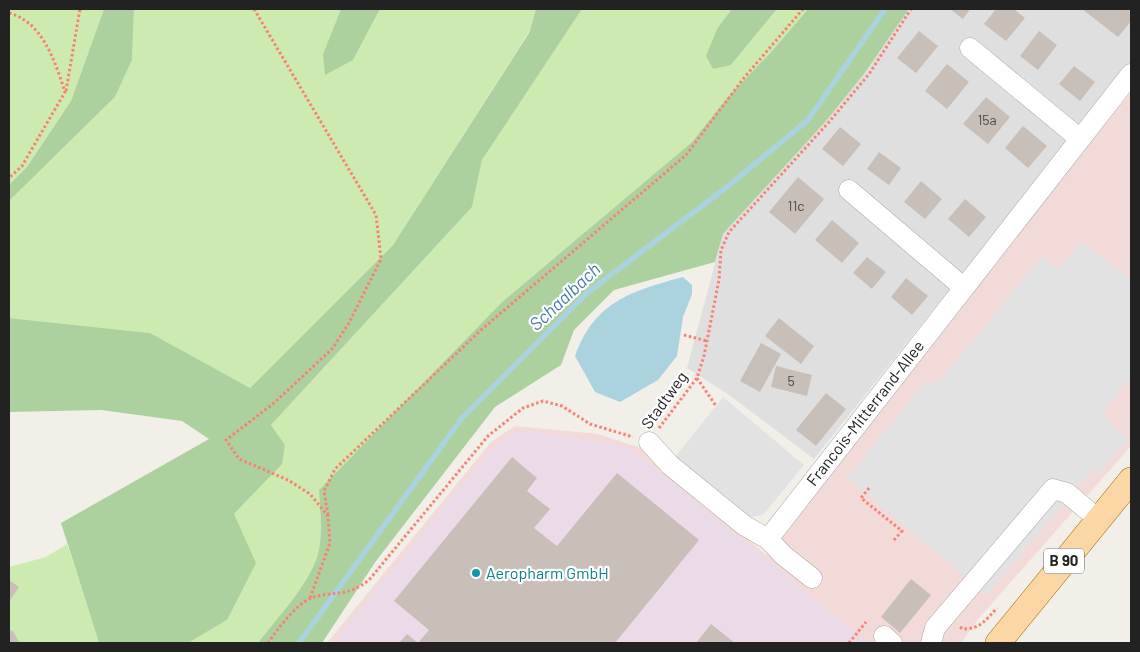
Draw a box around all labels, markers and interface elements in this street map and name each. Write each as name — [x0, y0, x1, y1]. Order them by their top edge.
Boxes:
house number: 15a — [977, 111, 997, 128]
house number: 11c — [787, 197, 805, 214]
water label: Schaalbach — [524, 258, 604, 335]
street label: Francois-Mitterrand-Allee — [802, 336, 927, 489]
street label: Stadtweg — [636, 367, 691, 432]
house number: 5 — [787, 372, 795, 389]
road number: B 90 — [1044, 548, 1084, 574]
place label: Aeropharm GmbH — [486, 563, 609, 582]
marker: Aeropharm GmbH — [470, 567, 482, 579]

